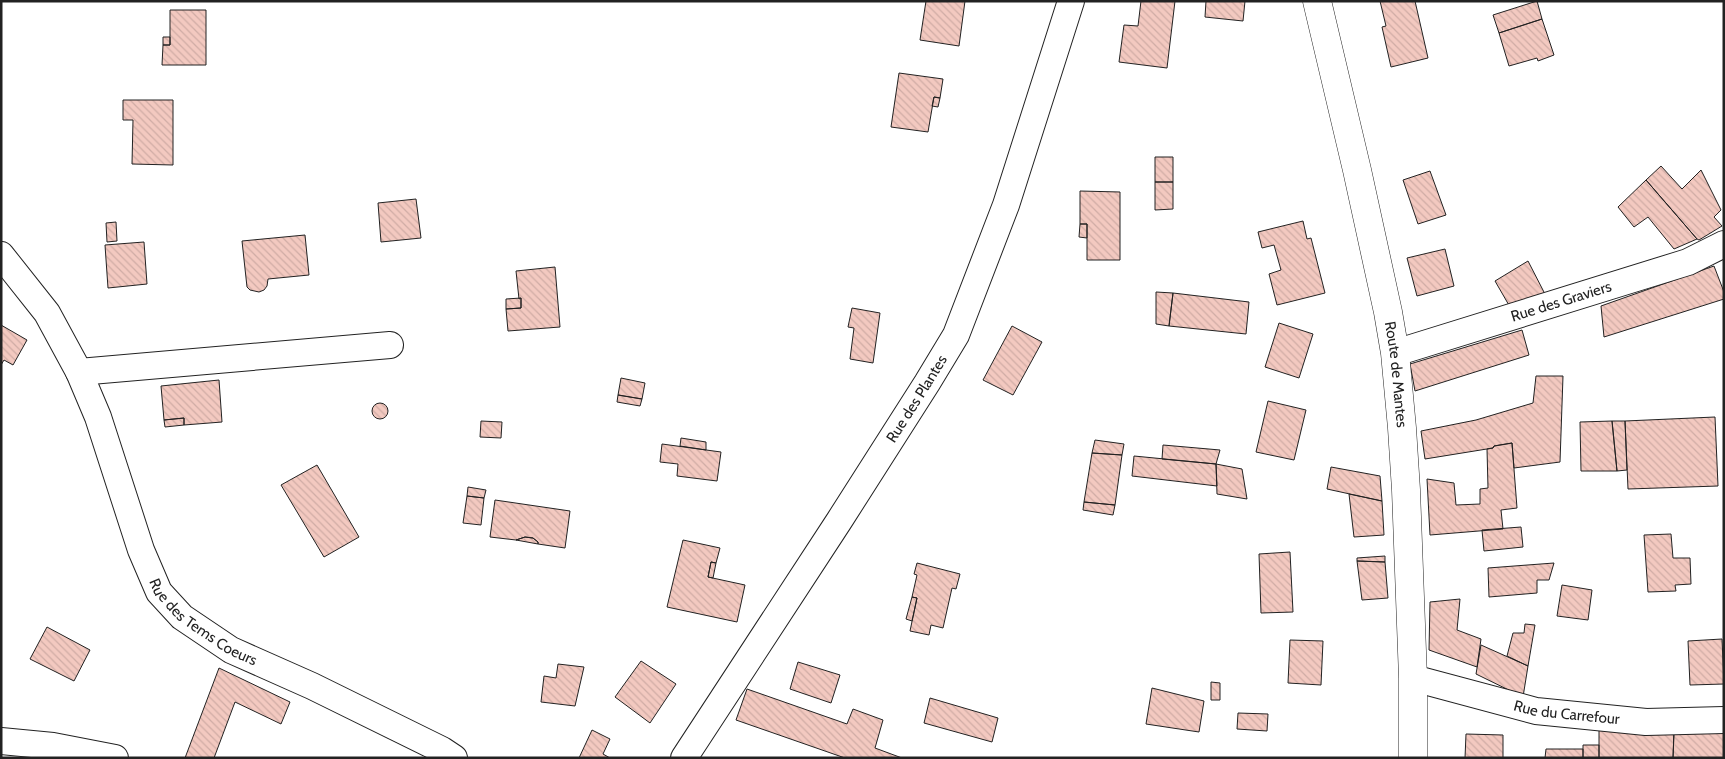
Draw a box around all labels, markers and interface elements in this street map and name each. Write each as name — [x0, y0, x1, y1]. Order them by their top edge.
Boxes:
street label: Rue des Graviers — [1509, 277, 1614, 325]
street label: Route de Mantes — [1381, 320, 1411, 428]
street label: Rue des Plantes — [882, 352, 951, 446]
street label: Rue des Tems Coeurs — [145, 576, 260, 669]
street label: Rue du Carrefour — [1512, 696, 1621, 728]

